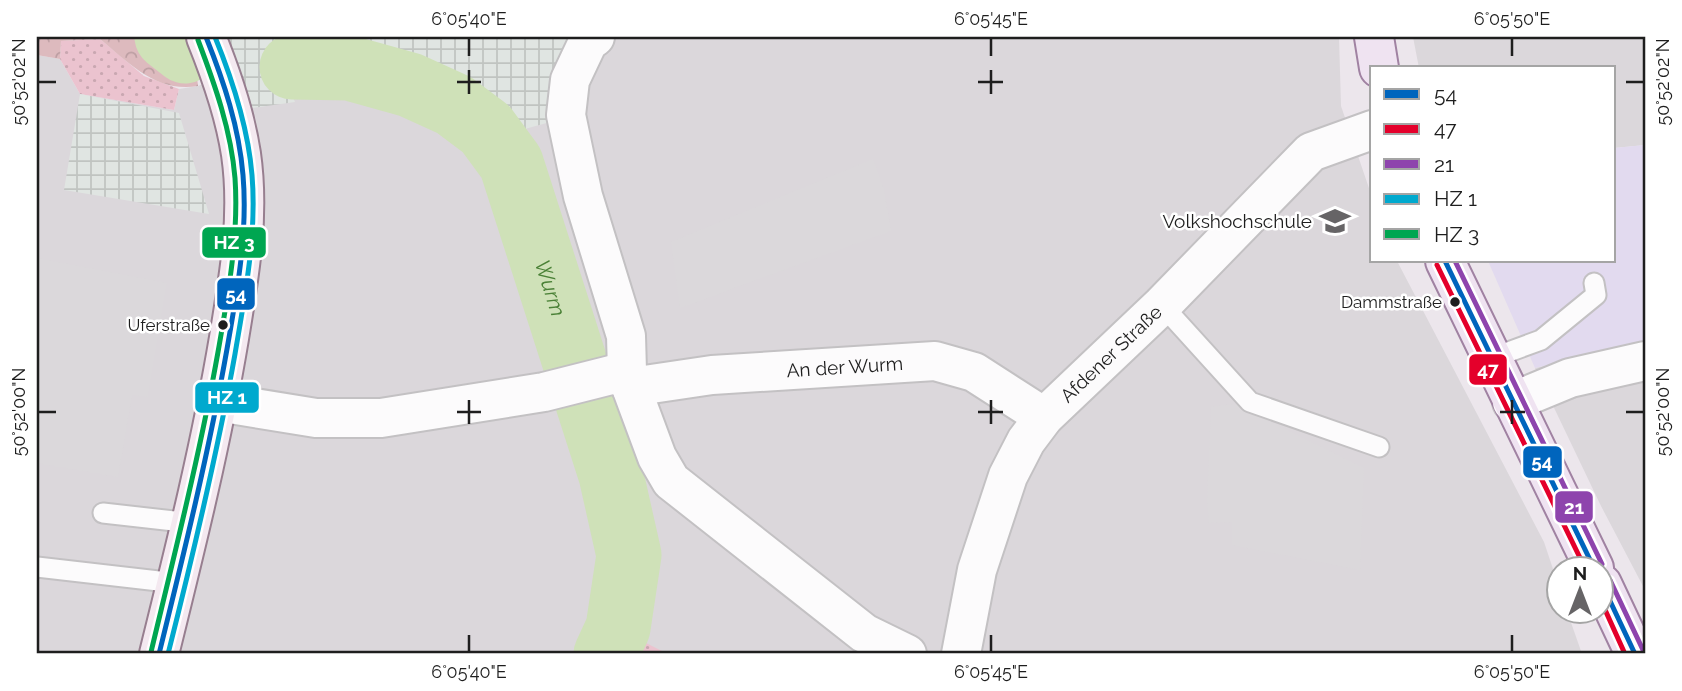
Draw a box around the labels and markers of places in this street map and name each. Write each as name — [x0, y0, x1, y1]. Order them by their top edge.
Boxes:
school or university icon: Volkshochschule — [1318, 204, 1352, 238]
place label: Volkshochschule — [1162, 210, 1312, 232]
place label: Dammstraße — [1341, 292, 1442, 312]
marker: Dammstraße — [1448, 295, 1462, 309]
place label: Uferstraße — [128, 315, 210, 335]
marker: Uferstraße — [216, 318, 230, 332]

